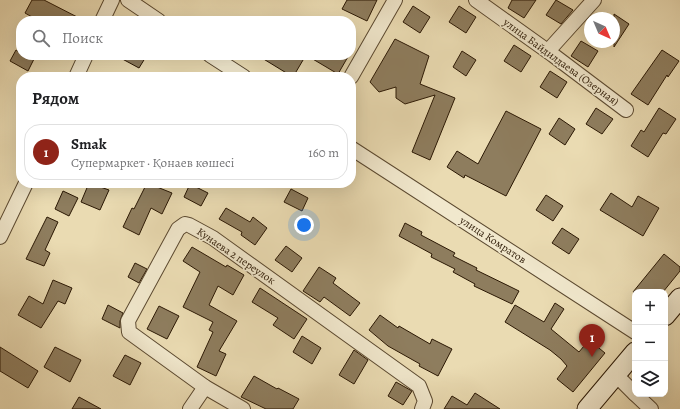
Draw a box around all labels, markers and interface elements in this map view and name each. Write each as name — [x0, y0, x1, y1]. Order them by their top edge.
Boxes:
north arrow — [584, 12, 620, 48]
street label: улица Байдилдаева (Озерная) — [499, 14, 622, 109]
search box — [16, 16, 356, 60]
icon: search — [30, 27, 52, 49]
text: Поиск — [62, 28, 103, 48]
text: Рядом — [32, 87, 79, 110]
text: Smak — [71, 134, 107, 154]
text: 1 — [44, 144, 48, 161]
text: 160 m — [308, 144, 339, 161]
text: Супермаркет · Қонаев көшесі — [71, 154, 234, 171]
street label: улица Комратов — [456, 212, 529, 267]
your location — [294, 215, 314, 235]
street label: Кунаева 2 переулок — [194, 224, 278, 288]
map controls — [632, 289, 668, 397]
button: + — [632, 289, 668, 325]
pin: 1 — [579, 324, 605, 357]
button: − — [632, 325, 668, 361]
button: layers — [632, 361, 668, 397]

